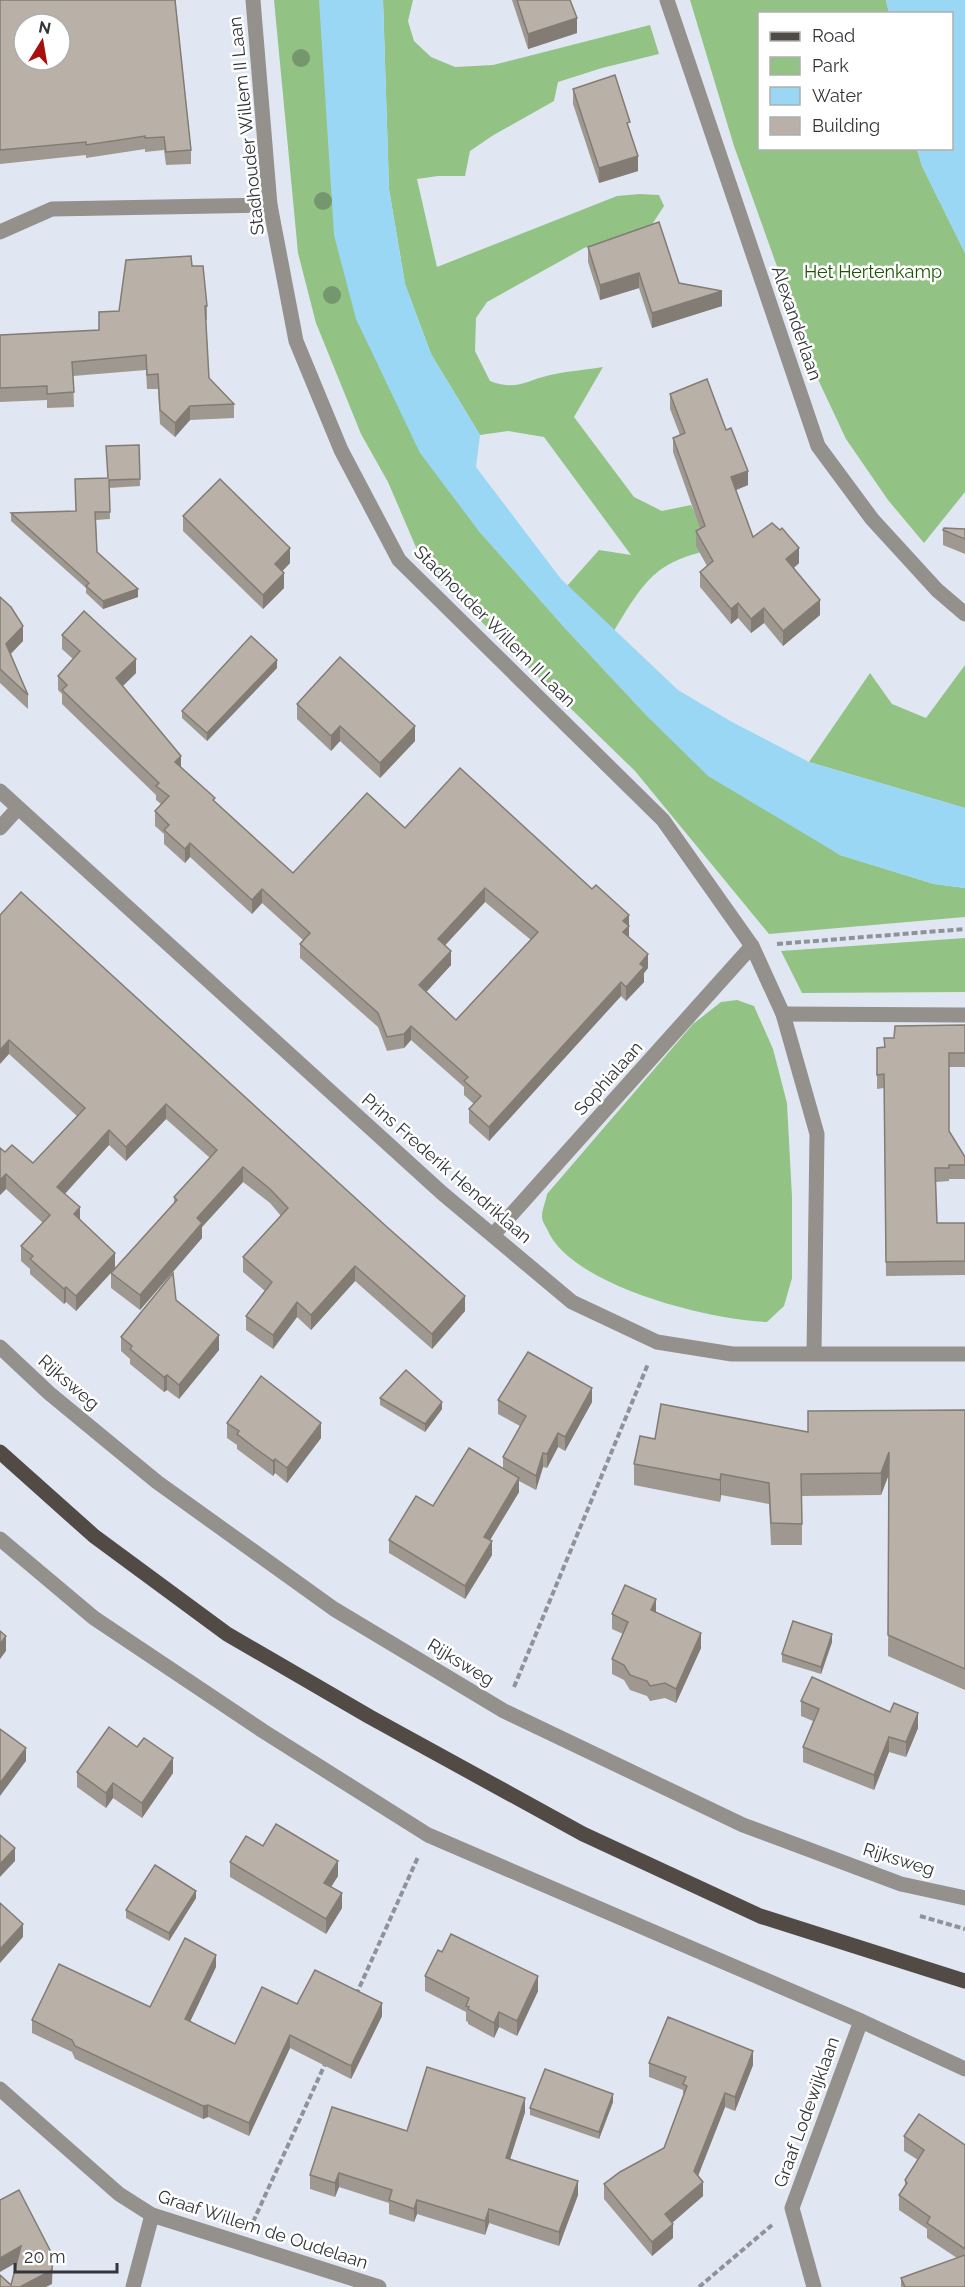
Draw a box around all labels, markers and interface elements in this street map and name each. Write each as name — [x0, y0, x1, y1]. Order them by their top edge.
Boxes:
north arrow — [12, 12, 72, 72]
legend — [758, 12, 953, 150]
street label: Stadhouder Willem II Laan — [224, 16, 268, 236]
text: N — [37, 17, 53, 38]
text: Road — [812, 25, 855, 46]
text: Park — [812, 55, 849, 76]
text: Water — [812, 85, 863, 106]
text: Building — [812, 115, 880, 136]
park label: Het Hertenkamp — [804, 261, 942, 282]
street label: Alexanderlaan — [768, 263, 826, 383]
street label: Stadhouder Willem II Laan — [410, 541, 580, 711]
street label: Sophialaan — [569, 1037, 647, 1119]
street label: Prins Frederik Hendriklaan — [358, 1089, 536, 1247]
street label: Rijksweg — [34, 1350, 104, 1414]
street label: Rijksweg — [424, 1634, 498, 1690]
street label: Rijksweg — [861, 1838, 937, 1880]
street label: Graaf Lodewijklaan — [769, 2034, 843, 2190]
street label: Graaf Willem de Oudelaan — [155, 2185, 371, 2273]
scale bar — [15, 2236, 117, 2274]
text: 20 m — [24, 2246, 66, 2267]

